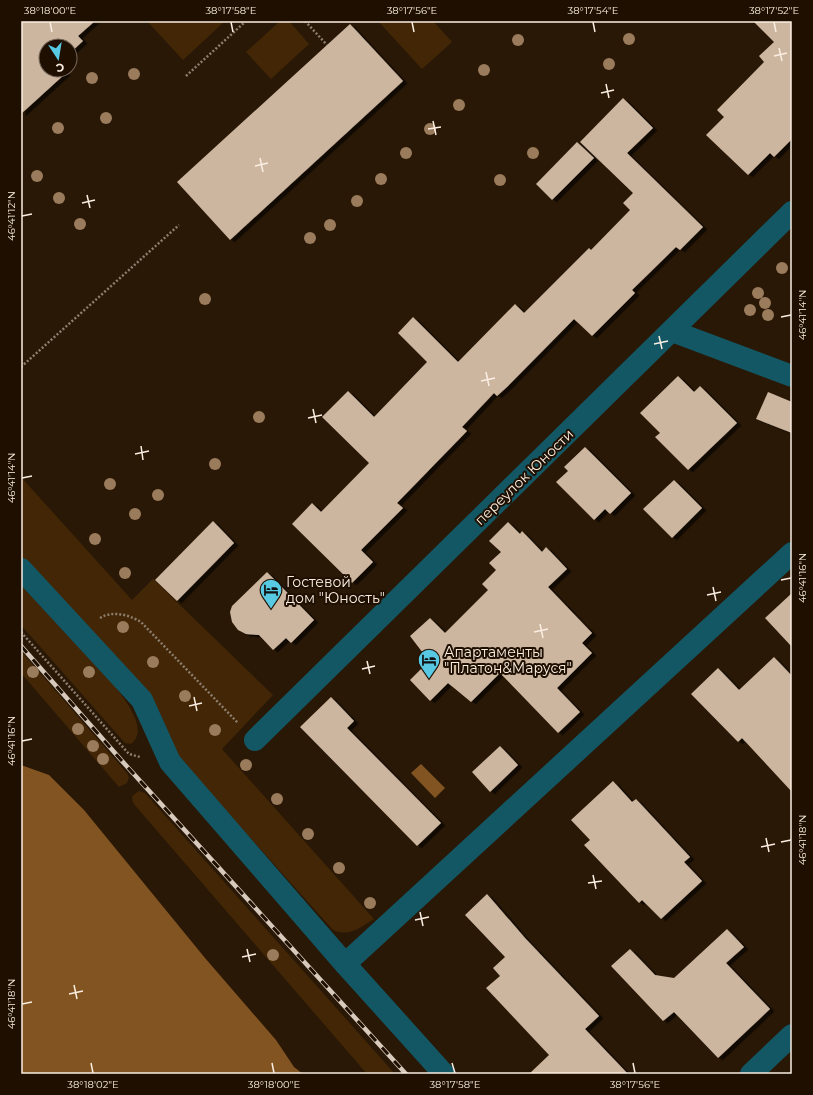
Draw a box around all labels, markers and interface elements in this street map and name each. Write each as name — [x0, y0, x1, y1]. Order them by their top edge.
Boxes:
text: 38°18'00"E — [24, 4, 77, 17]
text: 38°17'58"E — [205, 4, 257, 17]
text: 38°17'56"E — [387, 4, 438, 17]
text: 38°17'54"E — [568, 4, 619, 17]
text: 38°17'52"E — [749, 4, 799, 17]
north arrow — [38, 38, 78, 78]
text: С — [55, 60, 65, 75]
text: 46°41'12"N — [5, 191, 18, 241]
text: 46°41'14"N — [796, 290, 809, 340]
street label: переулок Юности — [471, 425, 577, 529]
text: 46°41'14"N — [5, 453, 18, 503]
text: 46°41'16"N — [796, 553, 809, 603]
place label: Гостевой дом "Юность" — [286, 573, 385, 607]
hotel icon: Гостевой дом "Юность" — [258, 577, 284, 610]
place label: Апартаменты "Платон&Маруся" — [444, 643, 572, 677]
hotel icon: Апартаменты "Платон&Маруся" — [416, 647, 442, 680]
text: 46°41'16"N — [5, 716, 18, 766]
text: 46°41'18"N — [796, 815, 809, 865]
text: 46°41'18"N — [5, 979, 18, 1029]
text: 38°18'02"E — [67, 1078, 119, 1091]
text: 38°18'00"E — [248, 1078, 301, 1091]
text: 38°17'58"E — [429, 1078, 481, 1091]
text: 38°17'56"E — [610, 1078, 661, 1091]

